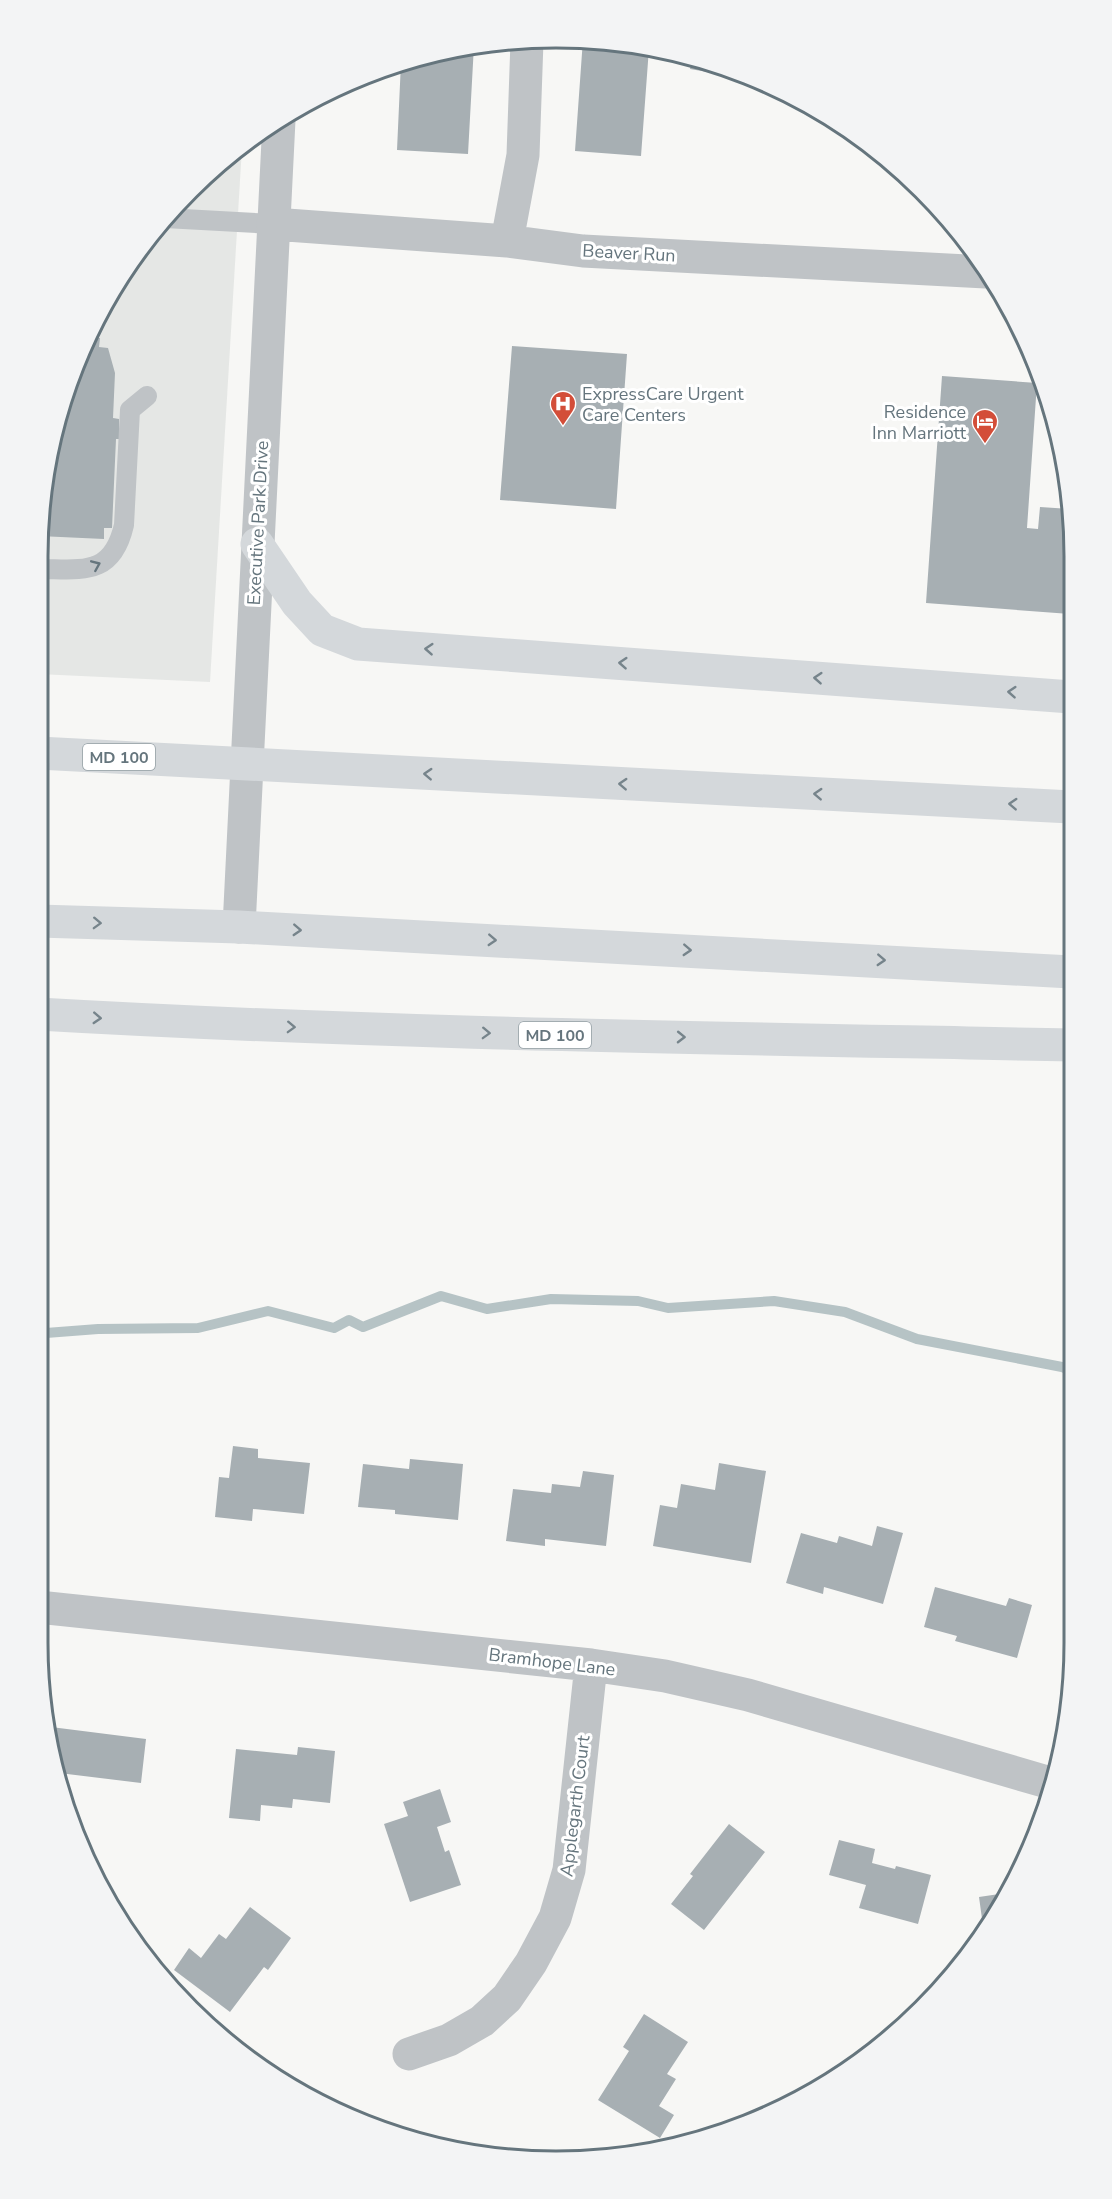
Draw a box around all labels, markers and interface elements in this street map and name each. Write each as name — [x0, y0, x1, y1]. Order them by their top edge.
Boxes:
street label: Beaver Run — [582, 239, 676, 267]
place label: ExpressCare Urgent Care Centers — [582, 382, 744, 427]
hospital icon: ExpressCare Urgent Care Centers — [548, 389, 578, 427]
place label: Residence Inn Marriott — [872, 400, 967, 445]
hotel icon: Residence Inn Marriott — [970, 407, 1000, 445]
street label: Executive Park Drive — [242, 440, 274, 606]
one-way arrow — [90, 560, 101, 572]
one-way arrow — [424, 643, 433, 656]
one-way arrow — [619, 657, 628, 670]
one-way arrow — [813, 671, 822, 684]
one-way arrow — [1008, 686, 1017, 699]
road number: MD 100 — [83, 744, 155, 770]
one-way arrow — [424, 768, 433, 781]
one-way arrow — [618, 778, 627, 791]
one-way arrow — [813, 788, 822, 801]
one-way arrow — [1008, 798, 1017, 811]
one-way arrow — [92, 916, 101, 929]
one-way arrow — [293, 923, 302, 936]
one-way arrow — [487, 933, 496, 946]
one-way arrow — [682, 943, 691, 956]
one-way arrow — [877, 953, 886, 966]
one-way arrow — [92, 1011, 101, 1024]
one-way arrow — [287, 1021, 296, 1033]
road number: MD 100 — [519, 1022, 591, 1048]
one-way arrow — [482, 1026, 491, 1039]
one-way arrow — [677, 1031, 686, 1043]
street label: Bramhope Lane — [487, 1642, 617, 1682]
street label: Applegarth Court — [554, 1733, 596, 1878]

